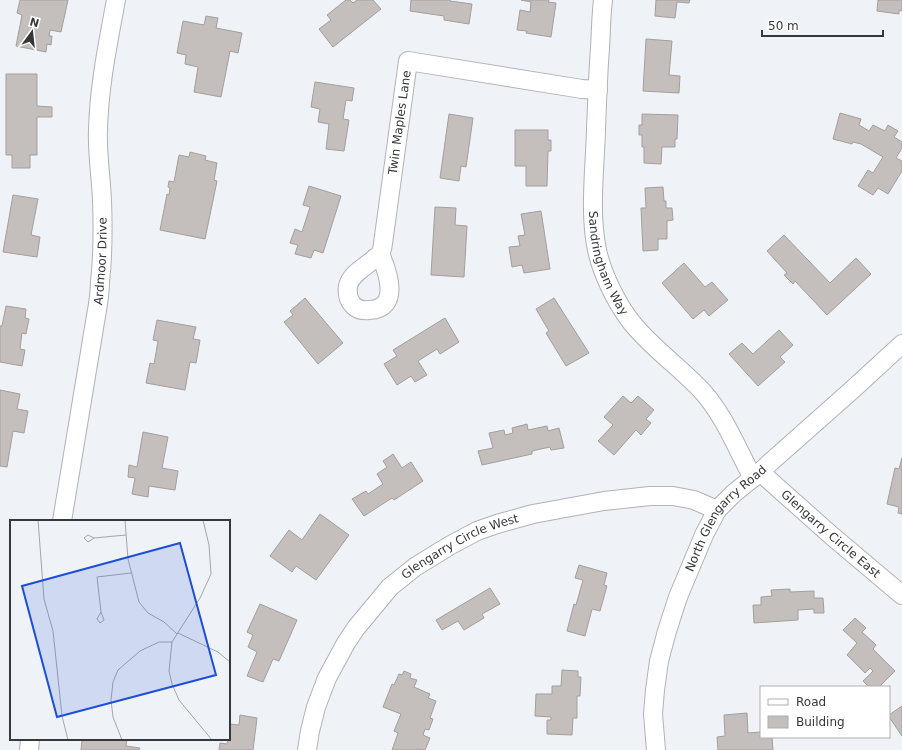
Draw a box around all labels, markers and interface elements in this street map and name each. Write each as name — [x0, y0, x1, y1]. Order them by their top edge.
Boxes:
north arrow — [12, 12, 52, 52]
scale bar — [762, 12, 883, 38]
text: N — [28, 15, 41, 30]
text: 50 m — [768, 19, 799, 33]
street label: Twin Maples Lane — [385, 69, 414, 176]
street label: Sandringham Way — [586, 211, 631, 318]
street label: Ardmoor Drive — [91, 217, 110, 306]
street label: North Glengarry Road — [682, 463, 769, 574]
street label: Glengarry Circle East — [778, 487, 883, 581]
street label: Glengarry Circle West — [399, 511, 520, 582]
inset map — [10, 520, 230, 740]
legend — [760, 686, 890, 738]
text: Road — [796, 695, 826, 709]
text: Building — [796, 715, 845, 729]

